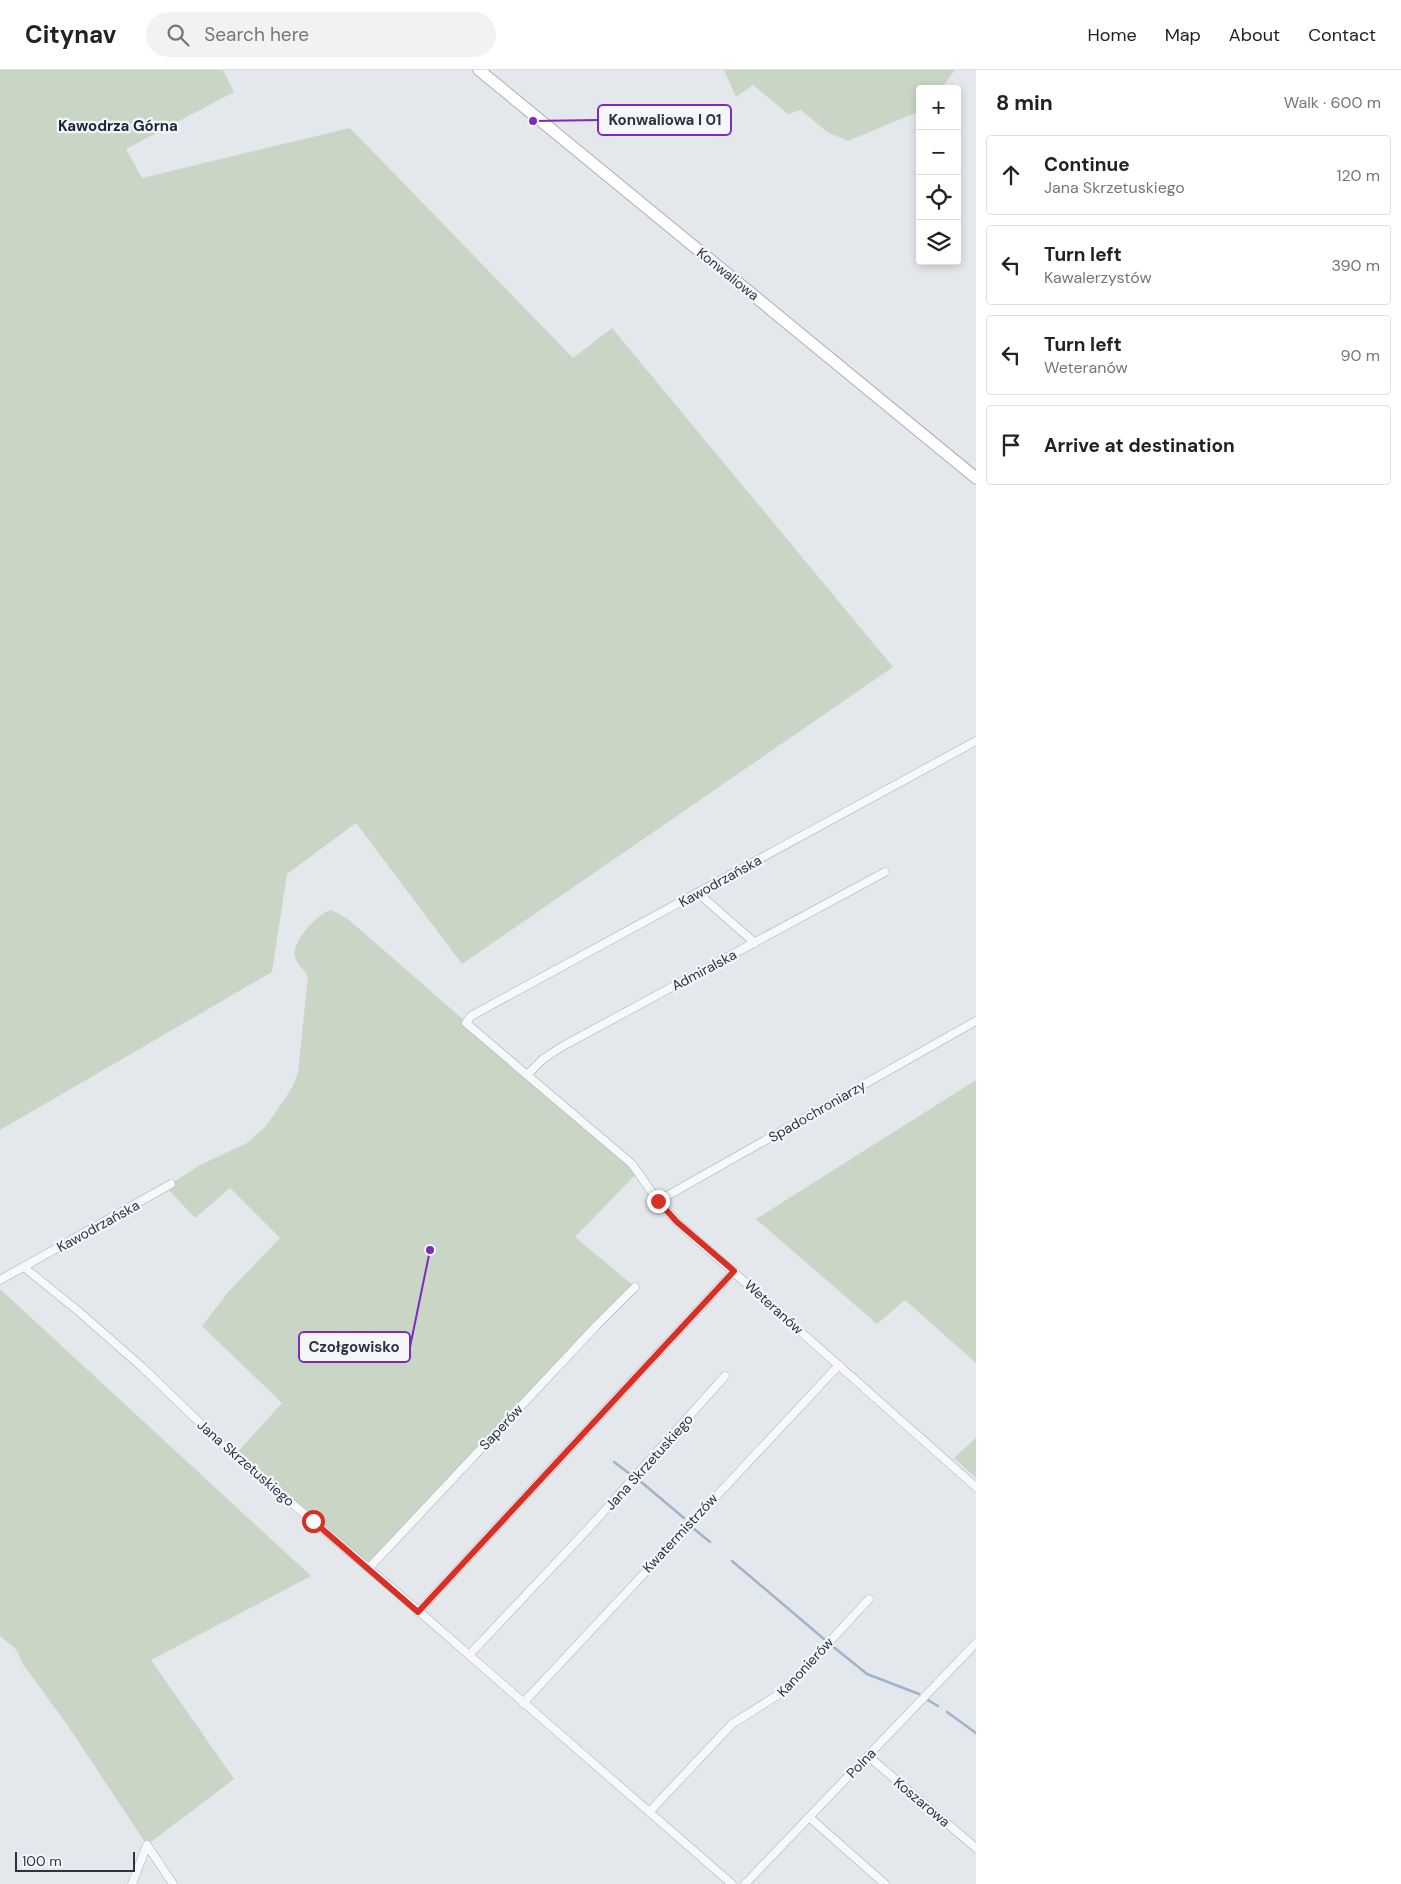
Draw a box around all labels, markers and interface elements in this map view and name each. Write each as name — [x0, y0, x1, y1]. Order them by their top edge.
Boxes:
search box — [146, 12, 496, 57]
text: Citynav — [25, 19, 116, 50]
icon: search — [164, 21, 192, 49]
text: Search here — [204, 22, 309, 47]
text: Home — [1087, 23, 1137, 47]
text: Map — [1165, 23, 1201, 47]
text: About — [1229, 23, 1280, 47]
text: Contact — [1308, 23, 1376, 47]
map controls — [916, 85, 961, 265]
button: + — [916, 85, 961, 130]
text: 8 min — [996, 89, 1053, 117]
text: Walk · 600 m — [1284, 92, 1381, 113]
callout: Konwaliowa I 01 — [598, 105, 731, 135]
text: Konwaliowa I 01 — [608, 110, 722, 130]
district label: Kawodrza Górna — [58, 116, 178, 136]
button: − — [916, 130, 961, 175]
text: Continue — [1044, 152, 1130, 177]
icon: ahead — [997, 161, 1025, 189]
text: 120 m — [1336, 165, 1380, 186]
button: locate — [916, 175, 961, 220]
text: Jana Skrzetuskiego — [1044, 177, 1185, 198]
button: layers — [916, 220, 961, 265]
text: Turn left — [1044, 242, 1122, 267]
street label: Konwaliowa — [693, 244, 763, 304]
icon: left — [997, 251, 1025, 279]
text: 390 m — [1332, 255, 1380, 276]
text: Kawalerzystów — [1044, 267, 1152, 288]
text: Turn left — [1044, 332, 1122, 357]
icon: left — [997, 341, 1025, 369]
text: 90 m — [1340, 345, 1380, 366]
text: Weteranów — [1044, 357, 1128, 378]
icon: arrive — [997, 431, 1025, 459]
text: Arrive at destination — [1044, 433, 1235, 458]
street label: Kawodrzańska — [676, 851, 764, 911]
street label: Admiralska — [668, 945, 740, 995]
street label: Spadochroniarzy — [765, 1076, 869, 1146]
route end — [647, 1190, 670, 1213]
street label: Kawodrzańska — [54, 1196, 142, 1256]
street label: Weteranów — [741, 1276, 808, 1338]
callout: Czołgowisko — [299, 1332, 410, 1362]
text: Czołgowisko — [308, 1337, 400, 1357]
street label: Saperów — [475, 1400, 527, 1454]
street label: Jana Skrzetuskiego — [601, 1410, 697, 1514]
street label: Jana Skrzetuskiego — [194, 1416, 298, 1510]
street label: Kwatermistrzów — [639, 1489, 722, 1577]
route start — [302, 1510, 325, 1533]
street label: Kanonierów — [773, 1633, 837, 1700]
street label: Polna — [842, 1744, 880, 1782]
street label: Koszarowa — [890, 1773, 954, 1831]
scale bar — [15, 1849, 135, 1872]
text: 100 m — [22, 1852, 62, 1870]

